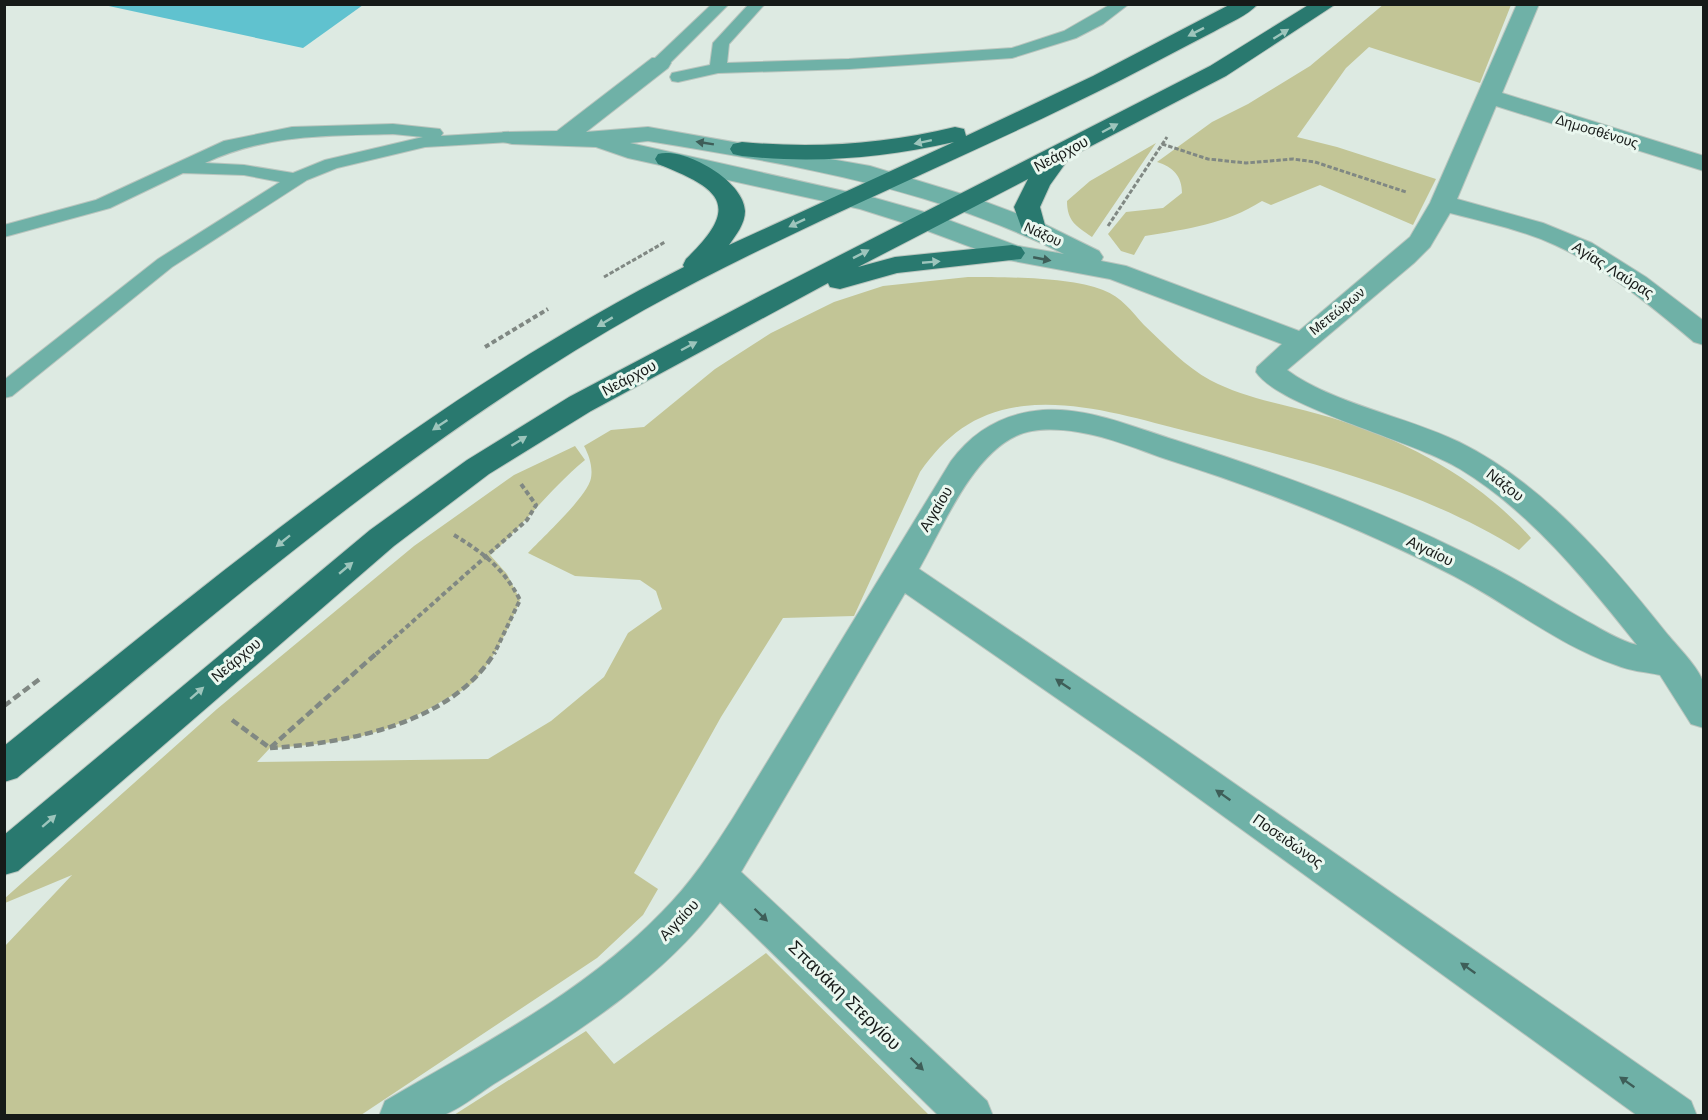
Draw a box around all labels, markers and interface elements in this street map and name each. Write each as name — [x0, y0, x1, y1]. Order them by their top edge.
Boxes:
one-way arrow — [1188, 27, 1205, 37]
one-way arrow — [1273, 29, 1289, 40]
street label: Δημοσθένους — [1554, 111, 1640, 151]
one-way arrow — [1102, 123, 1119, 133]
street label: Νεάρχου — [1031, 132, 1091, 176]
one-way arrow — [695, 138, 714, 147]
one-way arrow — [913, 138, 932, 147]
one-way arrow — [789, 219, 806, 228]
street label: Νάξου — [1022, 219, 1064, 249]
street label: Αγίας Λαύρας — [1569, 238, 1657, 302]
one-way arrow — [853, 249, 870, 259]
one-way arrow — [1032, 255, 1051, 264]
one-way arrow — [921, 257, 940, 267]
street label: Μετεώρων — [1306, 284, 1368, 338]
one-way arrow — [597, 316, 613, 327]
one-way arrow — [680, 341, 697, 351]
street label: Νεάρχου — [599, 356, 659, 400]
one-way arrow — [432, 419, 448, 431]
one-way arrow — [511, 436, 527, 447]
street label: Νάξου — [1483, 465, 1527, 505]
street label: Αιγαίου — [916, 483, 956, 535]
street label: Αιγαίου — [1404, 532, 1456, 570]
one-way arrow — [276, 534, 291, 547]
one-way arrow — [338, 562, 353, 575]
street label: Νεάρχου — [208, 634, 264, 686]
one-way arrow — [1055, 679, 1071, 690]
one-way arrow — [189, 687, 205, 700]
one-way arrow — [1216, 789, 1232, 801]
street label: Ποσειδώνος — [1249, 810, 1327, 872]
one-way arrow — [41, 814, 57, 827]
street label: Αιγαίου — [656, 896, 702, 944]
one-way arrow — [753, 908, 768, 922]
street label: Σπανάκη Στεργίου — [785, 936, 905, 1054]
one-way arrow — [1461, 962, 1477, 974]
one-way arrow — [909, 1057, 924, 1070]
one-way arrow — [1619, 1076, 1634, 1088]

